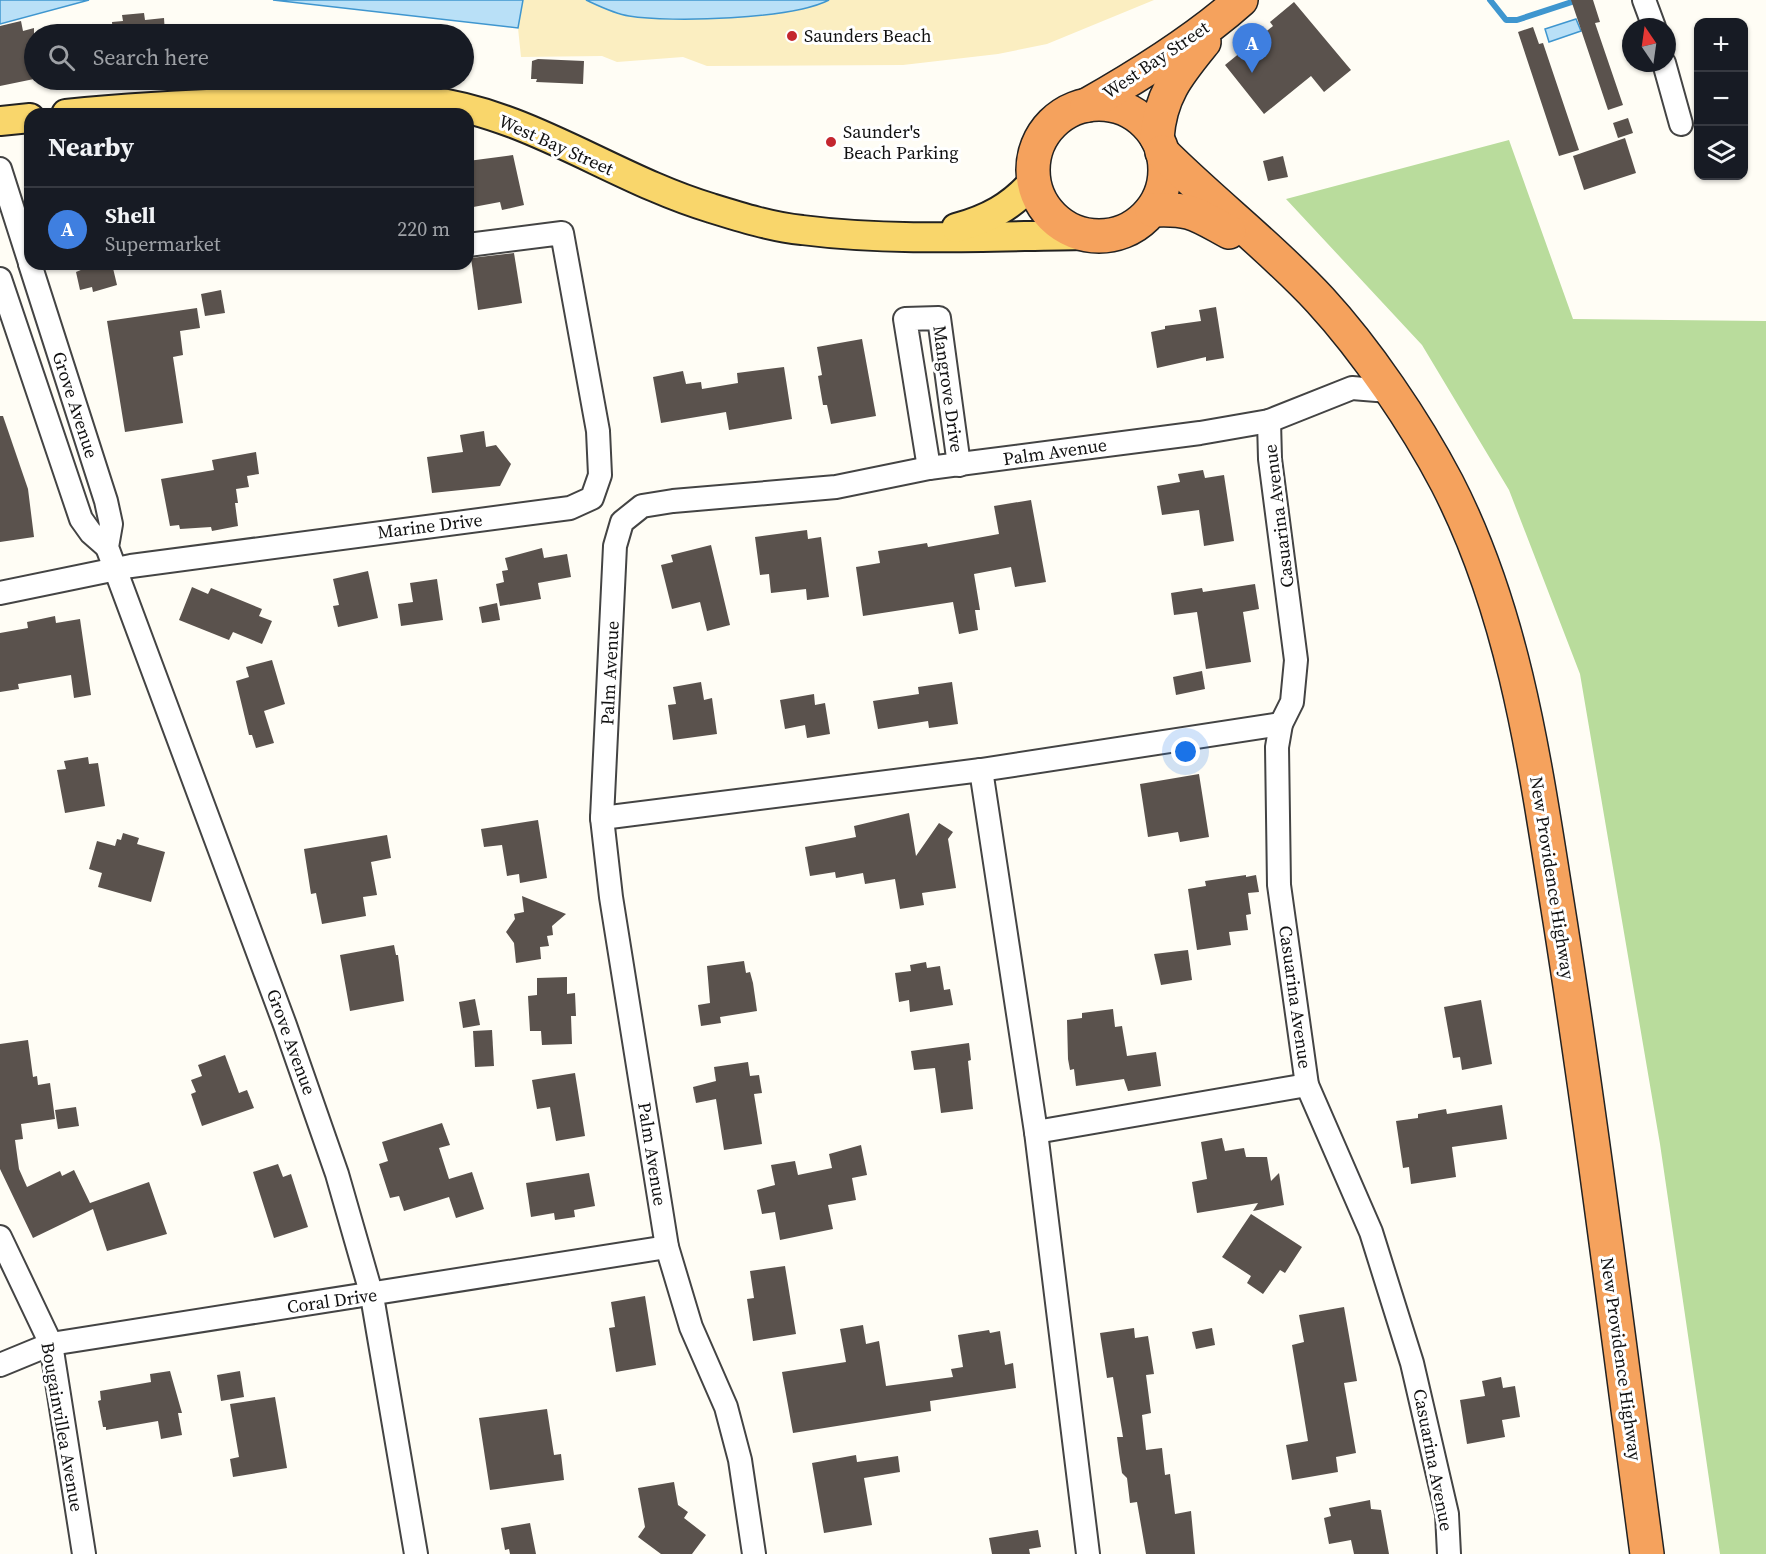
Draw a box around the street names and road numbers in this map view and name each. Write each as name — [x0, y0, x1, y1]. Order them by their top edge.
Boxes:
street label: West Bay Street — [1098, 15, 1214, 104]
street label: West Bay Street — [495, 108, 618, 181]
street label: Mangrove Drive — [927, 324, 970, 454]
street label: Grove Avenue — [46, 348, 104, 461]
street label: Palm Avenue — [1001, 432, 1108, 471]
street label: Casuarina Avenue — [1257, 443, 1300, 589]
street label: Marine Drive — [376, 507, 484, 544]
street label: Palm Avenue — [594, 620, 625, 726]
street label: New Providence Highway — [1524, 775, 1581, 982]
street label: Casuarina Avenue — [1273, 924, 1318, 1070]
street label: Grove Avenue — [261, 985, 322, 1098]
street label: Palm Avenue — [632, 1100, 673, 1208]
street label: New Providence Highway — [1595, 1256, 1648, 1463]
street label: Coral Drive — [285, 1282, 379, 1319]
street label: Bougainvillea Avenue — [35, 1340, 90, 1514]
street label: Casuarina Avenue — [1407, 1387, 1460, 1533]

